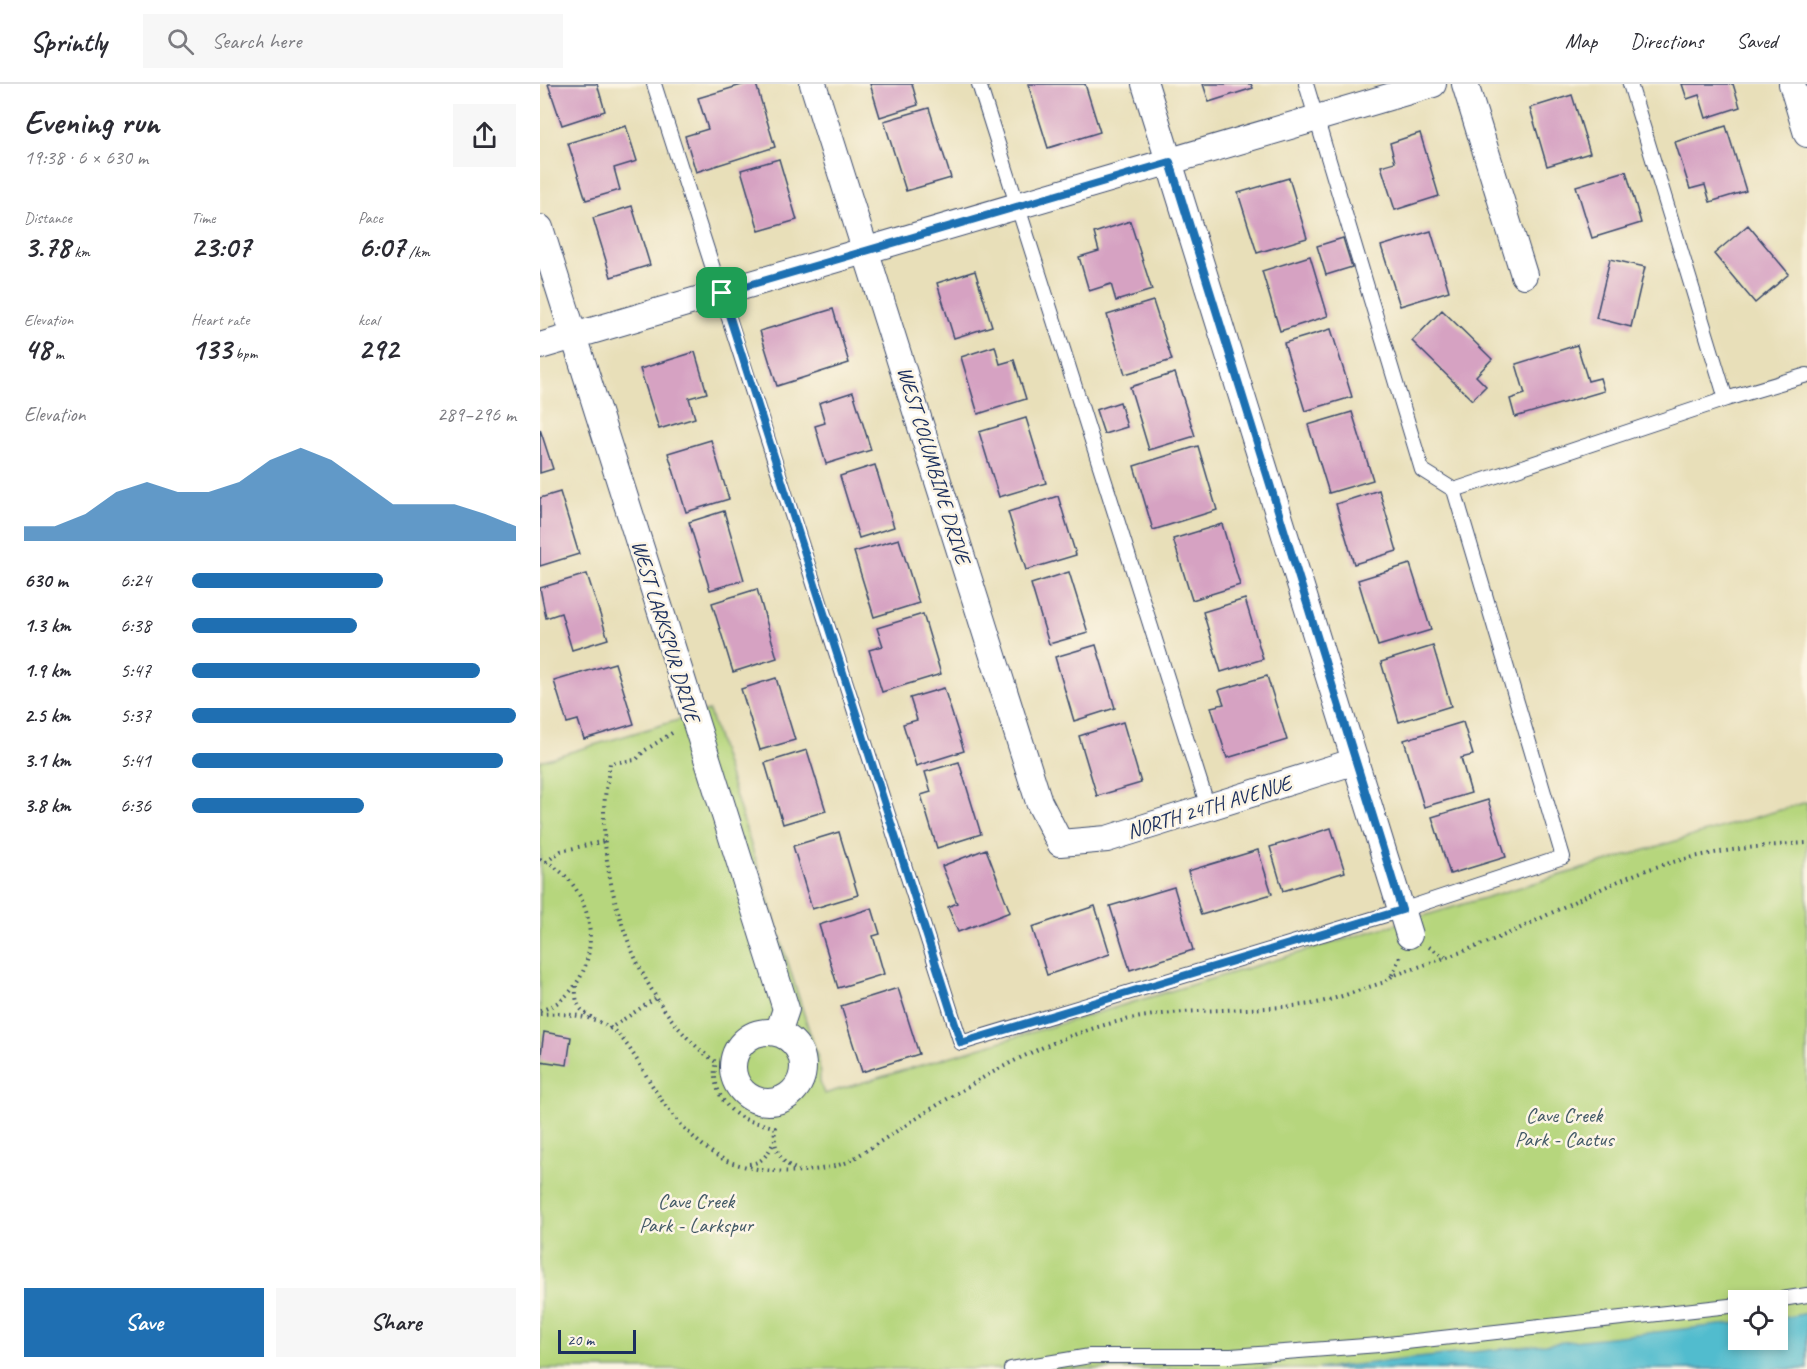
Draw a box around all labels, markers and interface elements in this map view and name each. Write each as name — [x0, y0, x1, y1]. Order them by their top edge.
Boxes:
search box — [143, 14, 563, 68]
text: Sprintly — [30, 24, 107, 59]
icon: search — [164, 25, 197, 58]
text: Search here — [212, 27, 301, 55]
text: Map — [1565, 28, 1597, 54]
text: Directions — [1630, 28, 1703, 54]
text: Saved — [1736, 28, 1777, 54]
text: Evening run — [24, 101, 159, 143]
button: share — [453, 104, 516, 167]
text: 19:38 · 6 × 630 m — [24, 145, 148, 170]
text: Distance — [24, 208, 72, 228]
text: Time — [191, 208, 215, 228]
text: Pace — [358, 208, 383, 228]
text: 3.78 — [24, 228, 70, 266]
text: 23:07 — [191, 228, 251, 266]
text: 6:07 — [358, 228, 405, 266]
text: km — [70, 242, 90, 262]
text: /km — [405, 242, 430, 262]
pin — [696, 267, 747, 318]
icon: arrive — [705, 276, 738, 309]
text: Elevation — [24, 310, 73, 330]
text: Heart rate — [191, 310, 249, 330]
text: kcal — [358, 310, 379, 330]
text: 48 — [24, 330, 51, 368]
text: 133 — [191, 330, 232, 368]
text: 292 — [358, 330, 398, 368]
text: m — [51, 344, 64, 364]
text: bpm — [232, 344, 257, 364]
street label: WEST COLUMBINE DRIVE — [892, 363, 977, 569]
text: Elevation — [24, 402, 86, 427]
text: 289–296 m — [437, 402, 516, 427]
street label: WEST LARKSPUR DRIVE — [626, 537, 707, 727]
text: 630 m — [24, 568, 68, 593]
text: 6:24 — [120, 568, 151, 593]
text: 1.3 km — [24, 613, 71, 638]
text: 6:38 — [120, 613, 151, 638]
text: 1.9 km — [24, 658, 70, 683]
text: 5:47 — [120, 658, 151, 683]
text: 2.5 km — [24, 703, 70, 728]
text: 5:37 — [120, 703, 151, 728]
text: 3.1 km — [24, 748, 71, 773]
text: 5:41 — [120, 748, 151, 773]
street label: NORTH 24TH AVENUE — [1124, 769, 1297, 844]
text: 3.8 km — [24, 793, 71, 818]
text: 6:36 — [120, 793, 151, 818]
park label: Cave Creek Park - Cactus — [1515, 1102, 1615, 1152]
park label: Cave Creek Park - Larkspur — [639, 1188, 754, 1238]
button: Save — [24, 1288, 264, 1357]
button: Share — [276, 1288, 516, 1357]
map controls — [1728, 1290, 1788, 1350]
button: locate — [1728, 1290, 1788, 1350]
scale bar — [558, 1327, 636, 1354]
text: 20 m — [567, 1330, 594, 1350]

